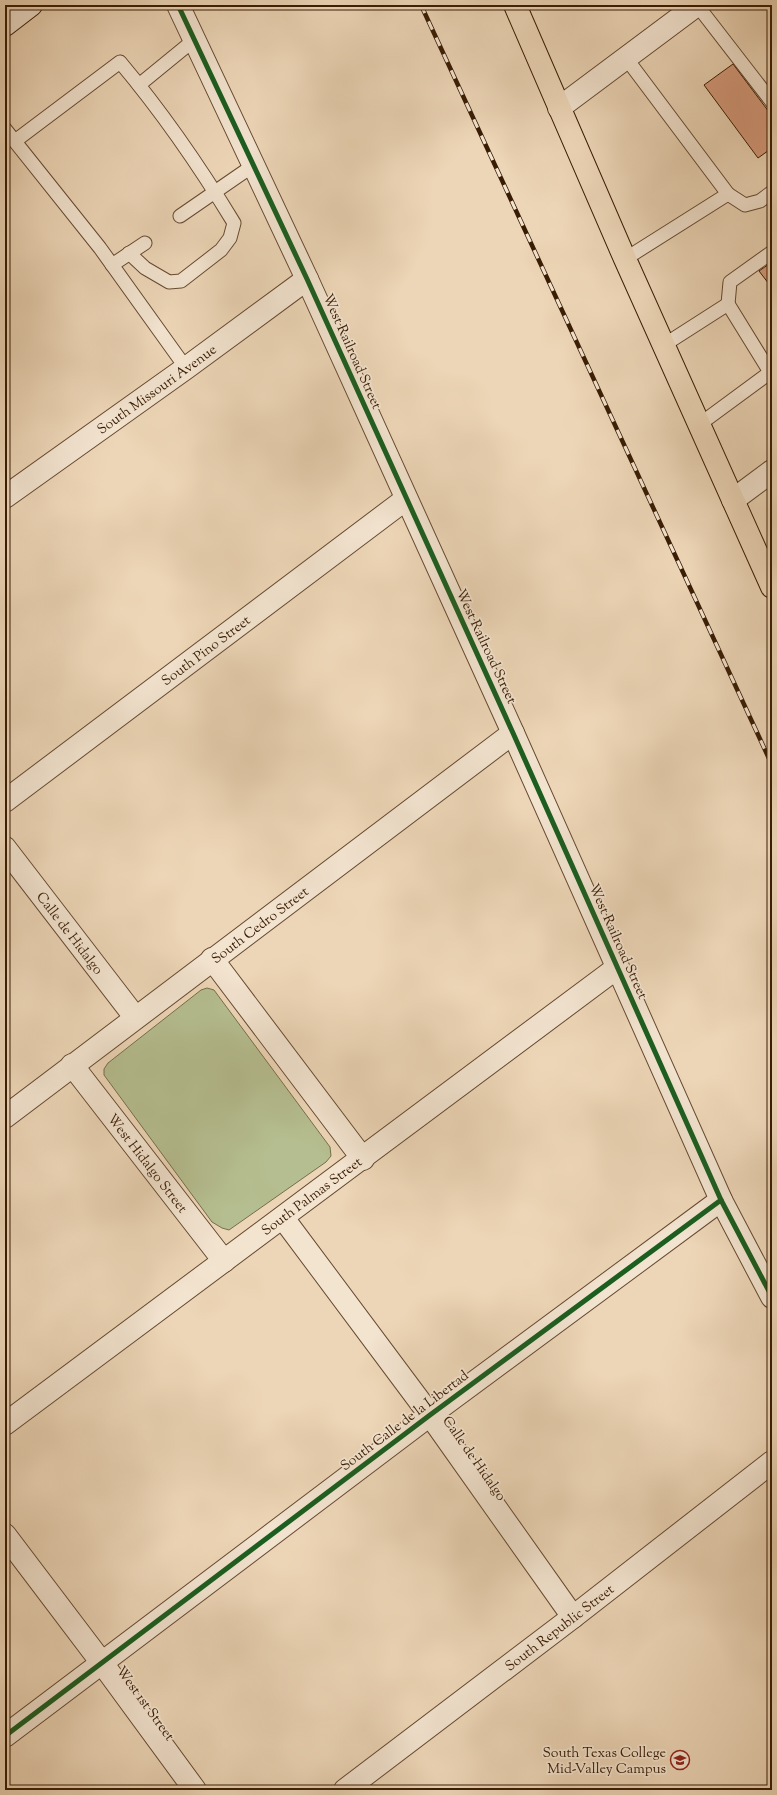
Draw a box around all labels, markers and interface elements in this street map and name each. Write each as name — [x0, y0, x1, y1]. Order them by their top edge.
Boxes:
street label: West Railroad Street — [317, 291, 386, 413]
street label: South Missouri Avenue — [94, 341, 221, 440]
street label: West Railroad Street — [450, 586, 521, 708]
street label: South Pino Street — [158, 611, 256, 692]
street label: West Railroad Street — [583, 881, 652, 1003]
street label: South Cedro Street — [208, 883, 314, 970]
street label: Calle de Hidalgo — [30, 888, 107, 980]
street label: West Hidalgo Street — [101, 1110, 191, 1218]
street label: South Palmas Street — [258, 1153, 367, 1241]
street label: South Calle de la Libertad — [337, 1367, 474, 1477]
street label: Calle de Hidalgo — [437, 1413, 510, 1506]
street label: South Republic Street — [502, 1580, 619, 1677]
street label: West 1st Street — [110, 1663, 179, 1746]
place label: South Texas College Mid-Valley Campus — [542, 1744, 666, 1780]
school or university icon: South Texas College Mid-Valley Campus — [669, 1749, 691, 1771]

